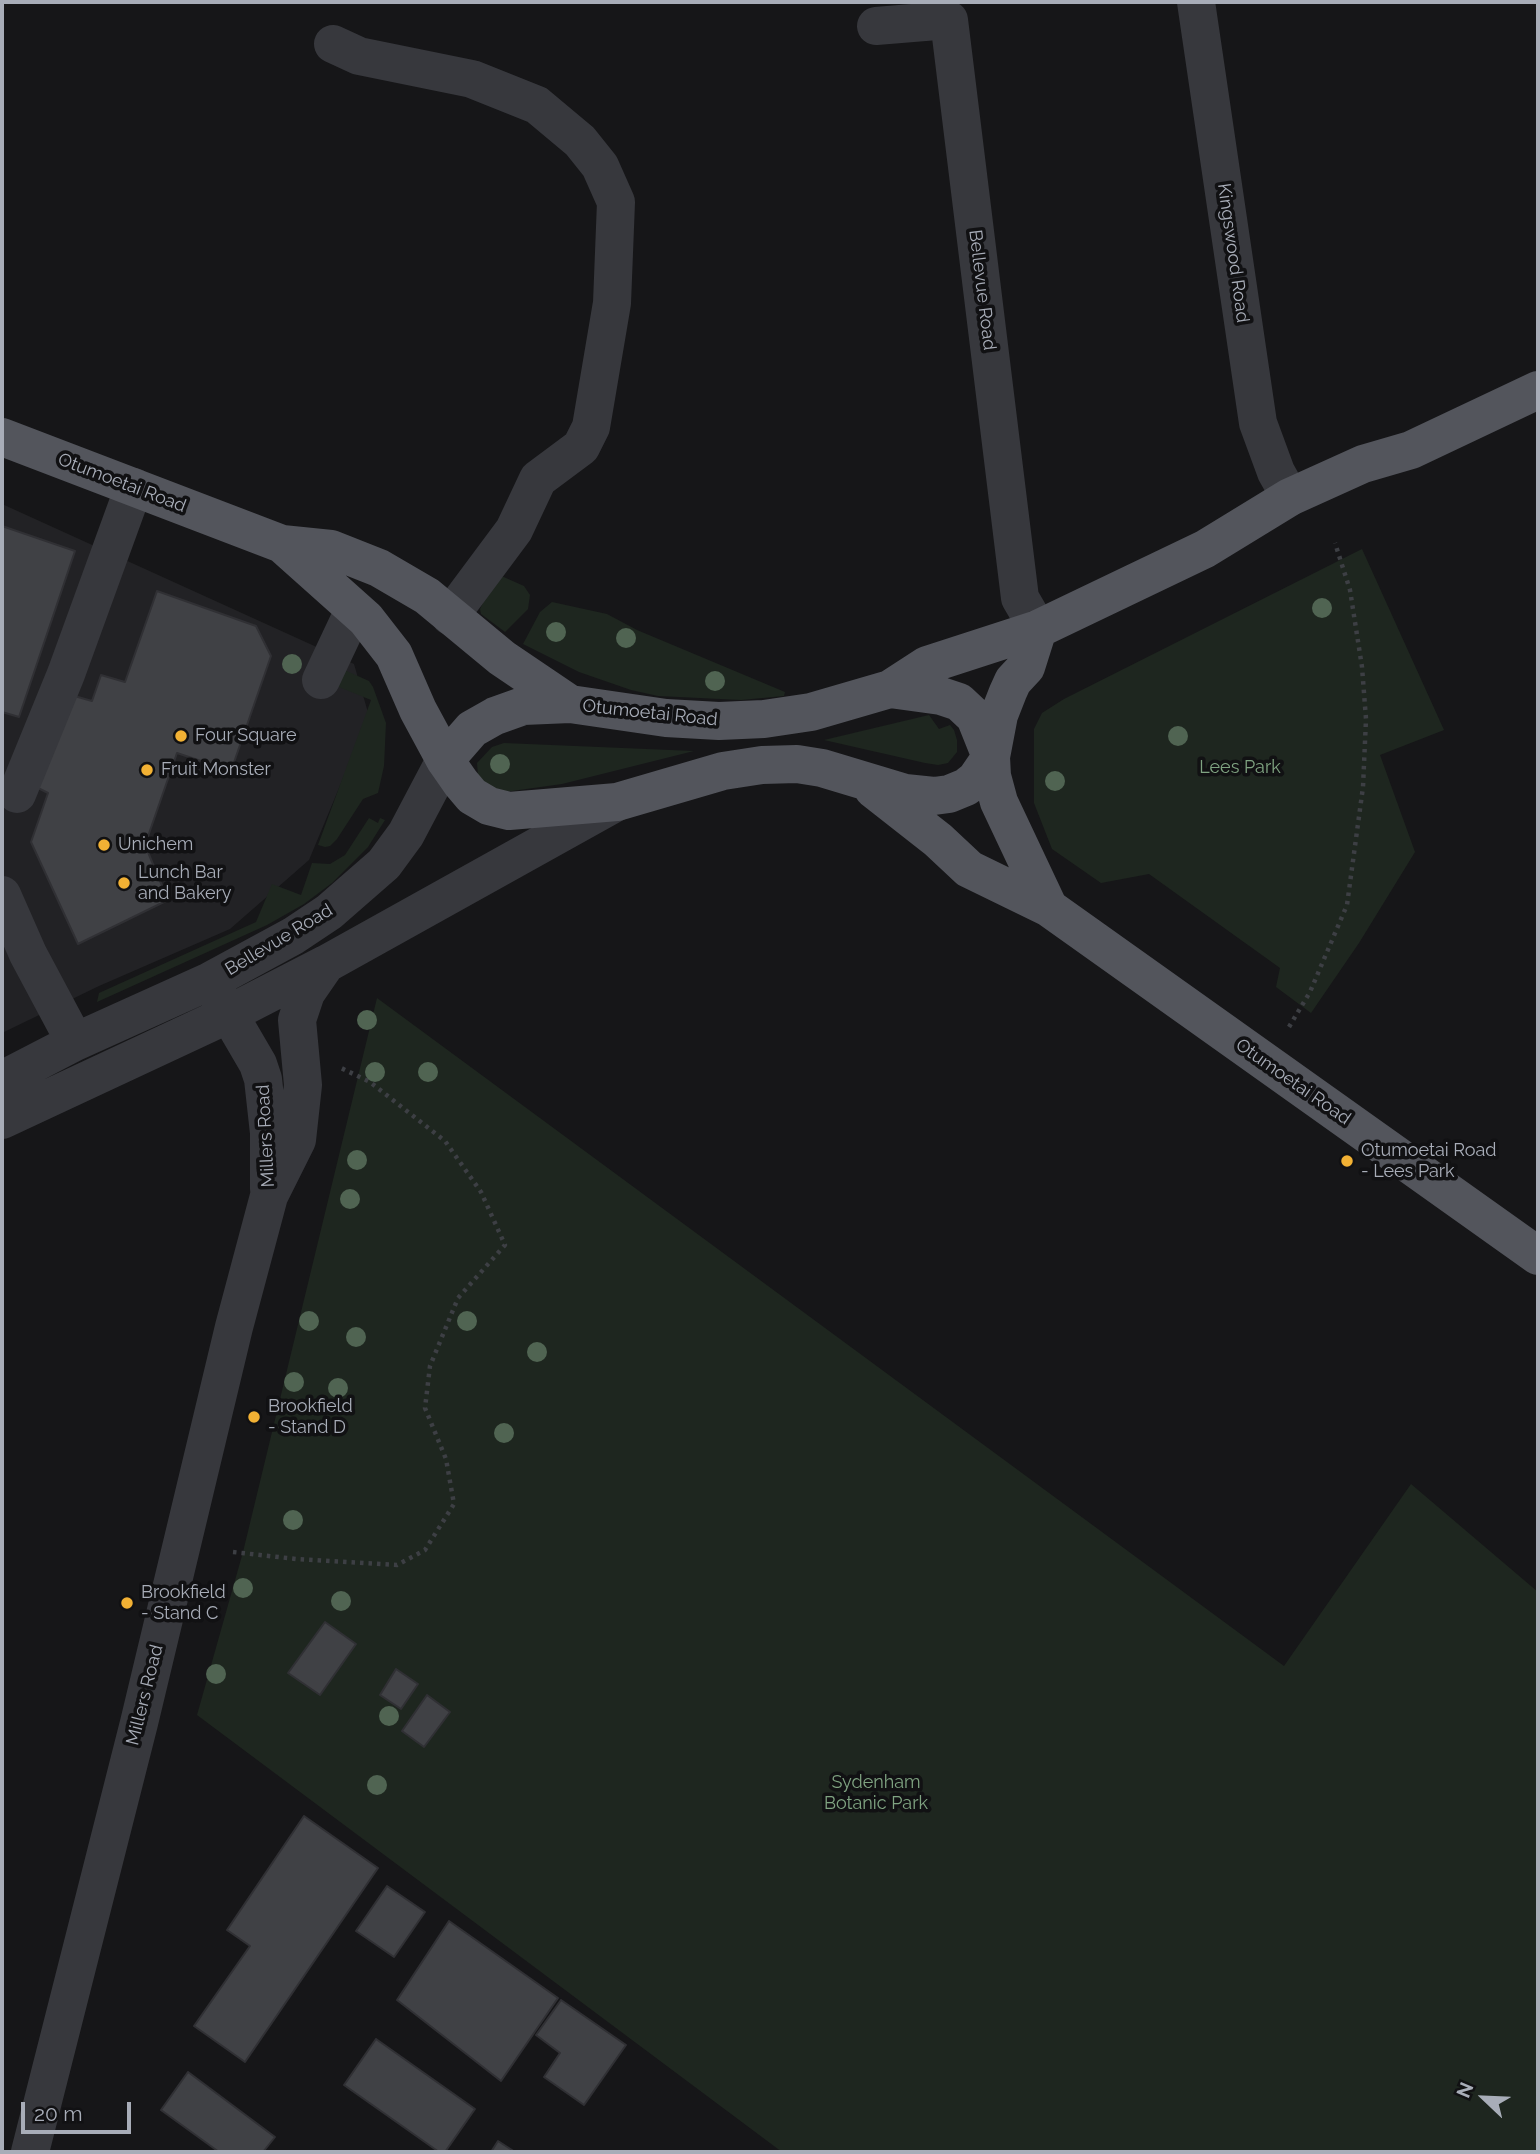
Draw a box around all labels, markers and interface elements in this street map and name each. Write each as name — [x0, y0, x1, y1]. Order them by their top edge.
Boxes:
street label: Kingswood Road — [1213, 182, 1253, 324]
street label: Bellevue Road — [964, 228, 1000, 352]
street label: Otumoetai Road — [55, 449, 189, 517]
street label: Otumoetai Road — [581, 695, 719, 731]
place label: Four Square — [195, 725, 296, 747]
marker: Four Square — [173, 728, 189, 744]
park label: Lees Park — [1199, 757, 1281, 779]
place label: Fruit Monster — [161, 759, 271, 781]
marker: Fruit Monster — [139, 762, 155, 778]
place label: Unichem — [118, 834, 193, 856]
marker: Unichem — [96, 837, 112, 853]
place label: Lunch Bar and Bakery — [138, 862, 232, 904]
marker: Lunch Bar and Bakery — [116, 875, 132, 891]
street label: Bellevue Road — [221, 900, 337, 980]
street label: Otumoetai Road — [1231, 1034, 1355, 1130]
street label: Millers Road — [253, 1084, 279, 1188]
place label: Otumoetai Road - Lees Park — [1361, 1140, 1497, 1182]
marker: Otumoetai Road - Lees Park — [1339, 1153, 1355, 1169]
place label: Brookfield - Stand D — [268, 1396, 353, 1438]
marker: Brookfield - Stand D — [246, 1409, 262, 1425]
place label: Brookfield - Stand C — [141, 1582, 226, 1624]
marker: Brookfield - Stand C — [119, 1595, 135, 1611]
street label: Millers Road — [122, 1642, 168, 1748]
park label: Sydenham Botanic Park — [824, 1772, 928, 1814]
north arrow — [1449, 2063, 1519, 2133]
text: N — [1452, 2079, 1478, 2101]
scale bar — [24, 2088, 135, 2132]
text: 20 m — [34, 2101, 82, 2126]

